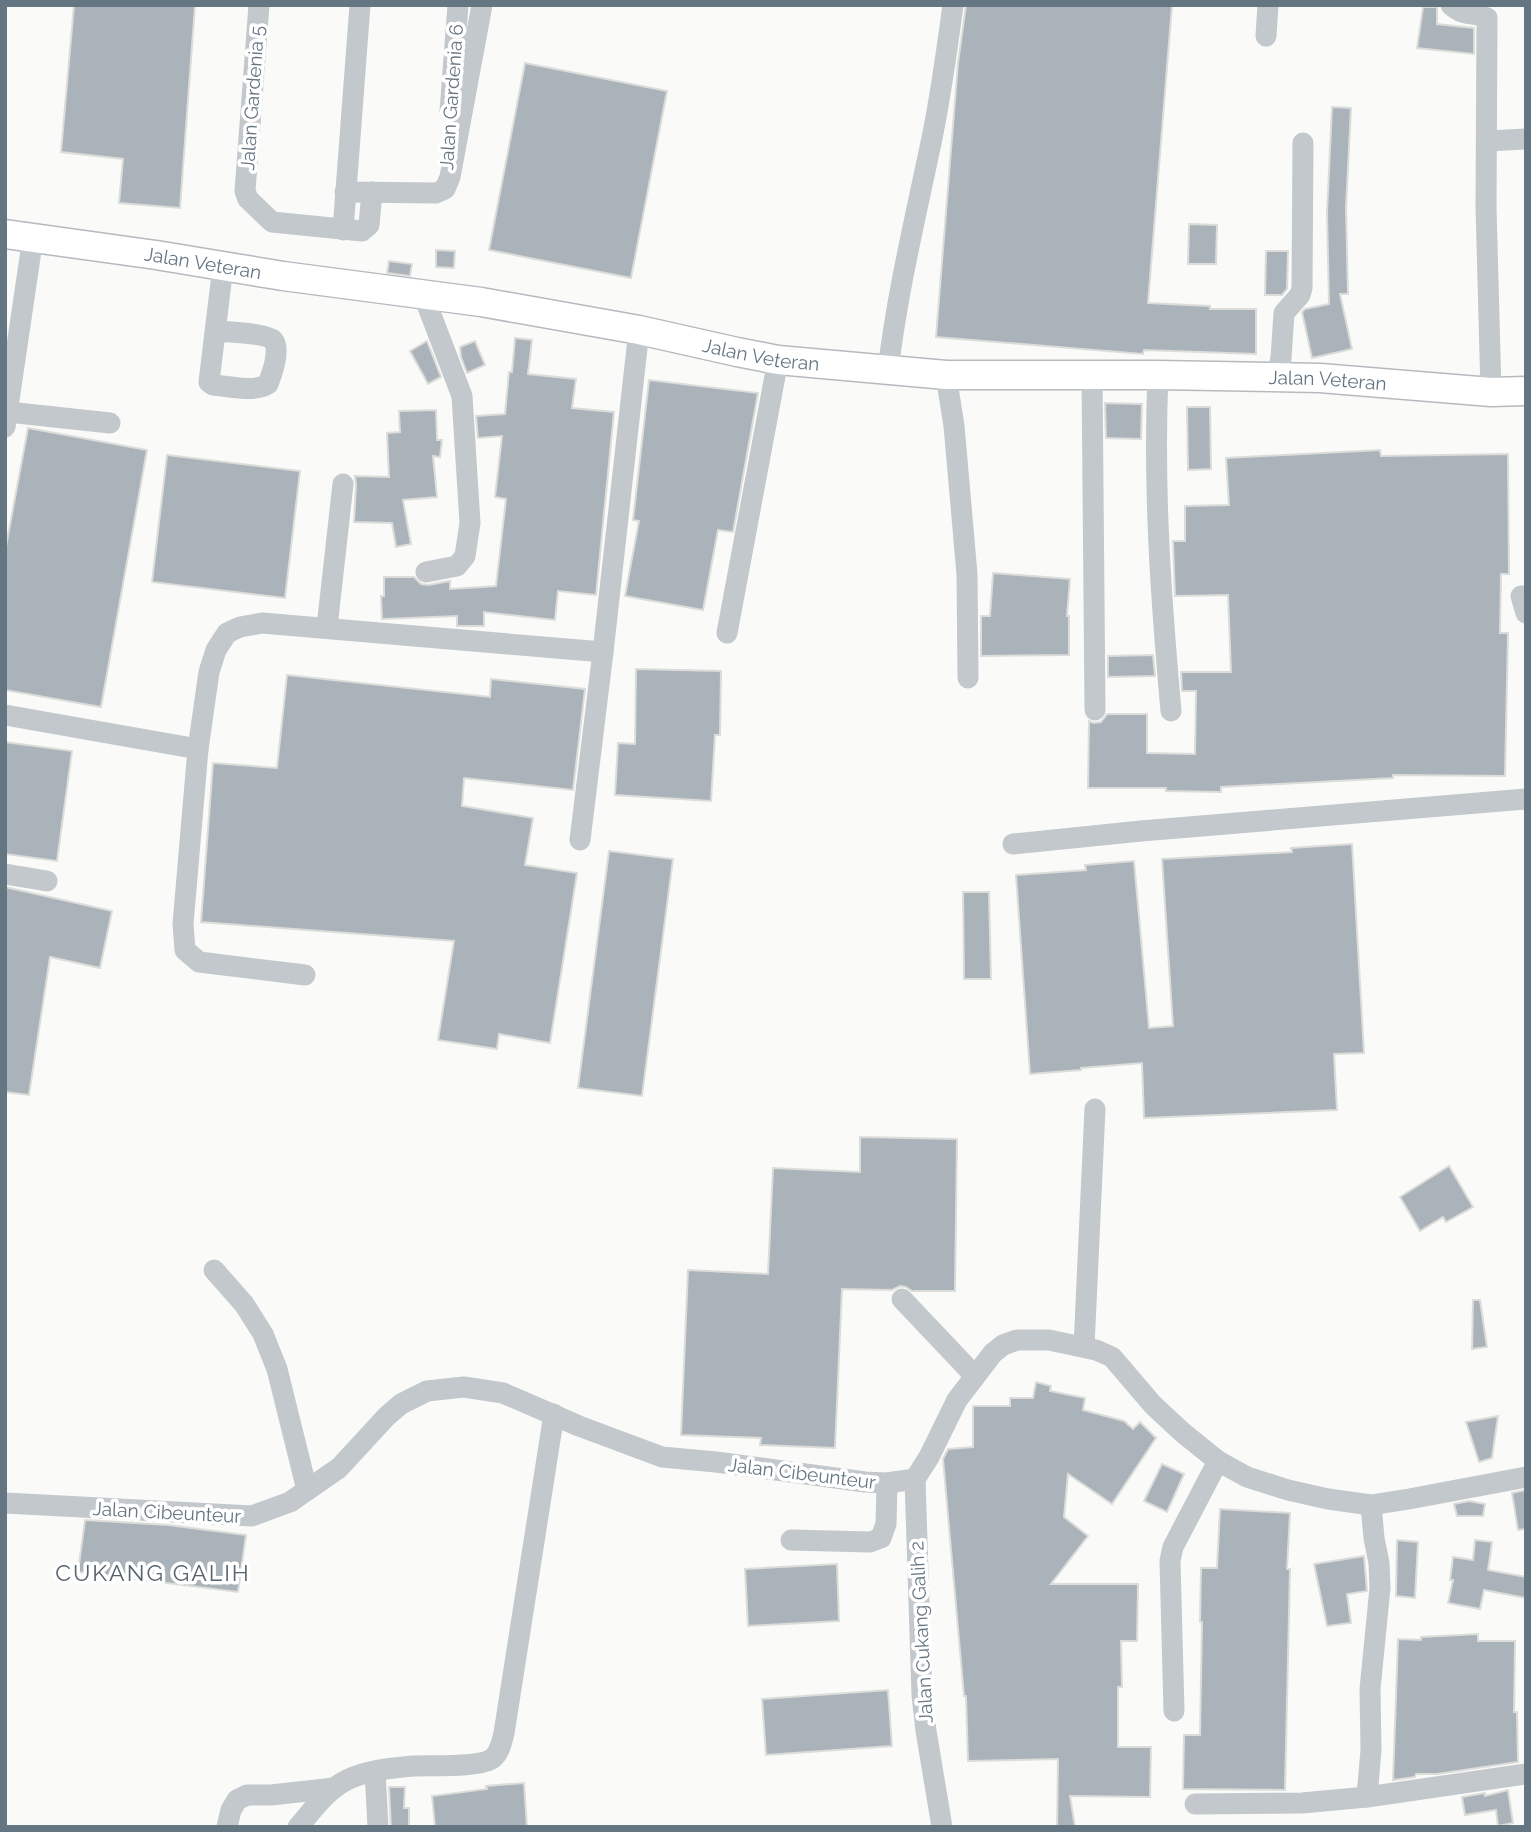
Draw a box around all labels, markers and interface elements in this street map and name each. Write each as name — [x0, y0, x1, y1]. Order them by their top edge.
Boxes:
street label: Jalan Gardenia 6 — [435, 23, 467, 171]
street label: Jalan Gardenia 5 — [236, 25, 268, 171]
street label: Jalan Veteran — [143, 243, 263, 283]
street label: Jalan Veteran — [701, 334, 820, 375]
street label: Jalan Veteran — [1268, 366, 1388, 394]
street label: Jalan Cibeunteur — [727, 1453, 877, 1493]
street label: Jalan Cibeunteur — [92, 1497, 242, 1527]
street label: Jalan Cukang Galih 2 — [905, 1540, 937, 1724]
district label: CUKANG GALIH — [55, 1559, 251, 1586]

